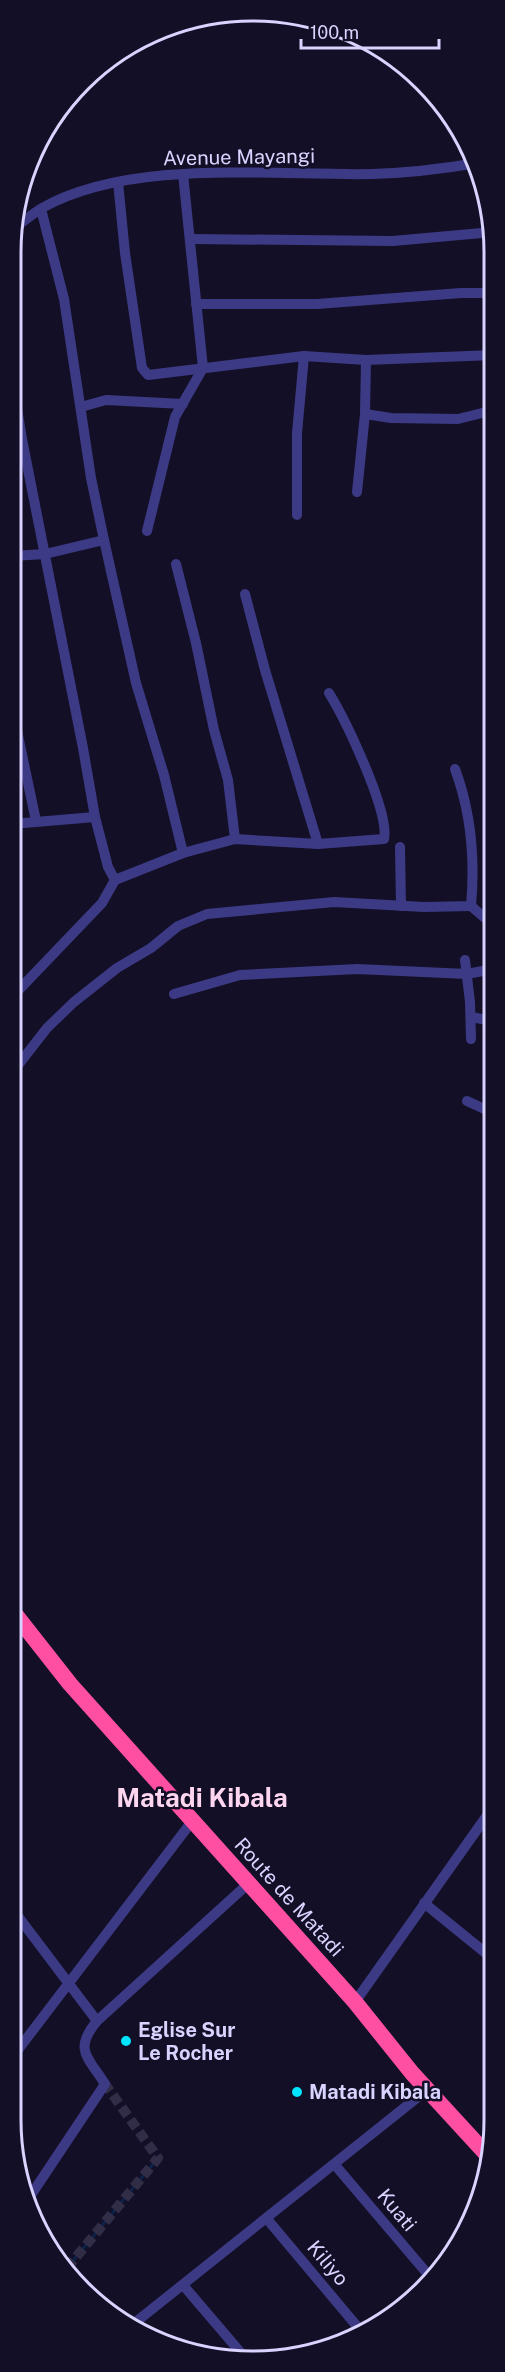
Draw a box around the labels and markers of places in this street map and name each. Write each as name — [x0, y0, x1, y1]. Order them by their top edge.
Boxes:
place label: Eglise Sur Le Rocher — [138, 2018, 235, 2065]
marker: Eglise Sur Le Rocher — [119, 2034, 133, 2048]
place label: Matadi Kibala — [309, 2080, 441, 2104]
marker: Matadi Kibala — [290, 2085, 304, 2099]

